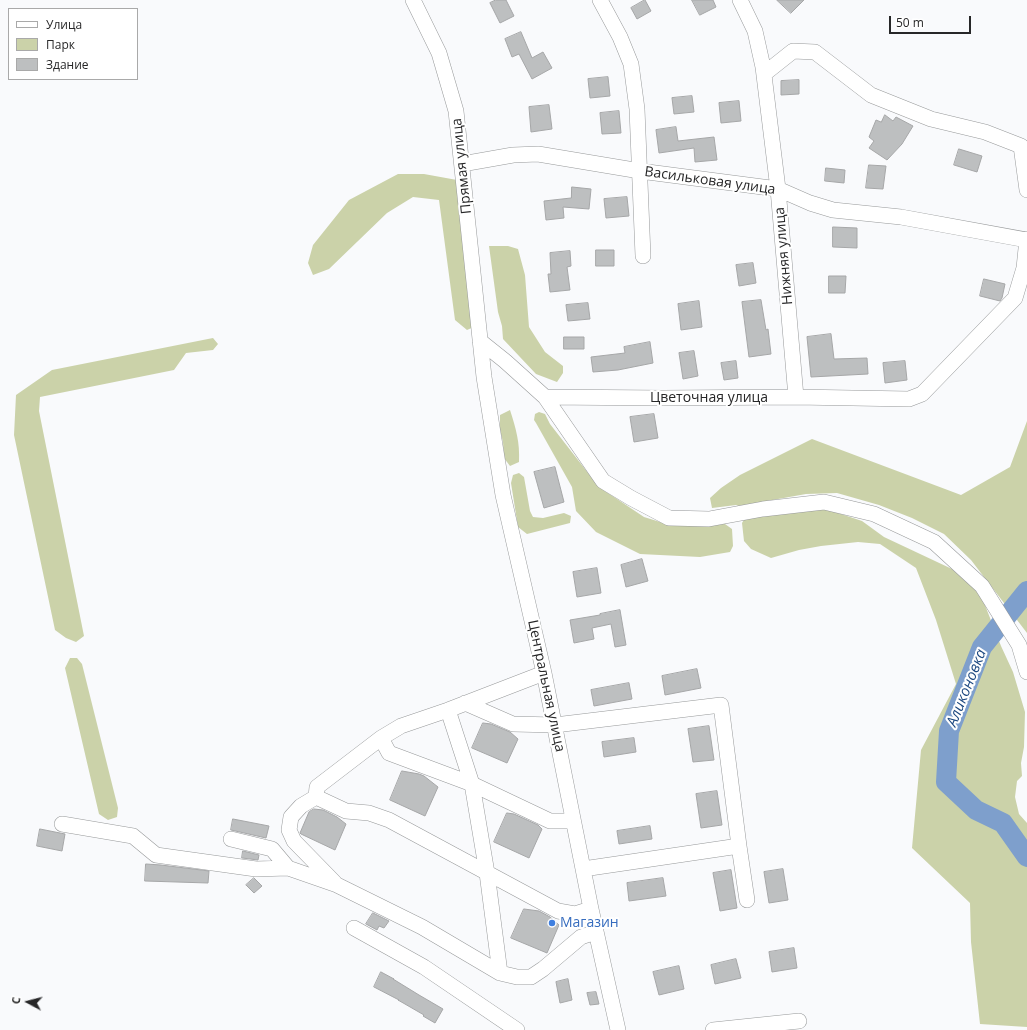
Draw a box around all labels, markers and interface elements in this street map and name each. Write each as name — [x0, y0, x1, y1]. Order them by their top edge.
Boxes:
legend — [8, 8, 138, 80]
scale bar — [891, 8, 973, 34]
text: 50 m — [896, 14, 924, 31]
text: Улица — [46, 16, 82, 33]
text: Парк — [46, 36, 75, 53]
text: Здание — [46, 56, 89, 73]
street label: Прямая улица — [449, 117, 475, 215]
street label: Васильковая улица — [643, 163, 777, 199]
street label: Нижняя улица — [771, 206, 797, 306]
street label: Цветочная улица — [650, 390, 768, 406]
street label: Центральная улица — [524, 618, 568, 754]
water label: Аликоновка — [943, 647, 991, 729]
place label: Магазин — [560, 915, 619, 931]
marker: Магазин — [547, 918, 557, 928]
north arrow — [8, 982, 48, 1022]
text: С — [8, 996, 23, 1005]

